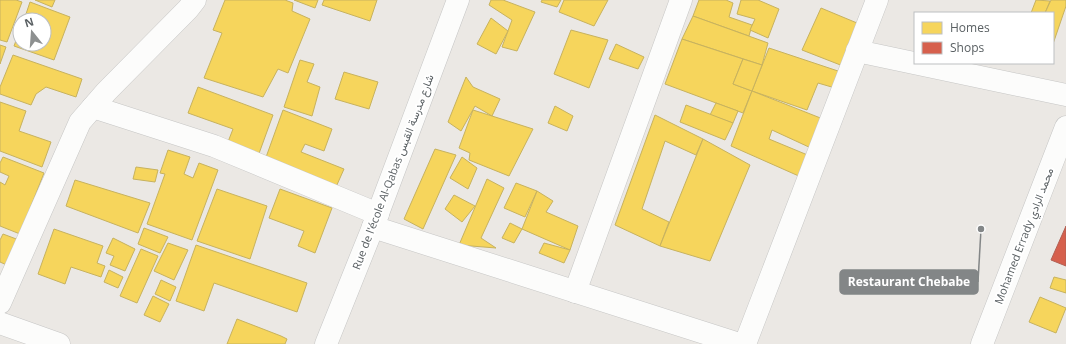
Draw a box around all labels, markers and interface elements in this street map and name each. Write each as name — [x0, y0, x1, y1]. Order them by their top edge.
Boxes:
north arrow — [12, 12, 52, 52]
legend — [914, 12, 1054, 64]
text: N — [22, 13, 35, 30]
text: Homes — [950, 19, 990, 36]
text: Shops — [950, 39, 985, 56]
street label: Rue de l'école Al-Qabas شارع مدرسة القبس — [348, 72, 438, 272]
street label: Mohamed Errady محمد الرادي — [991, 165, 1059, 307]
callout: Restaurant Chebabe — [840, 270, 978, 294]
text: Restaurant Chebabe — [848, 273, 970, 290]

